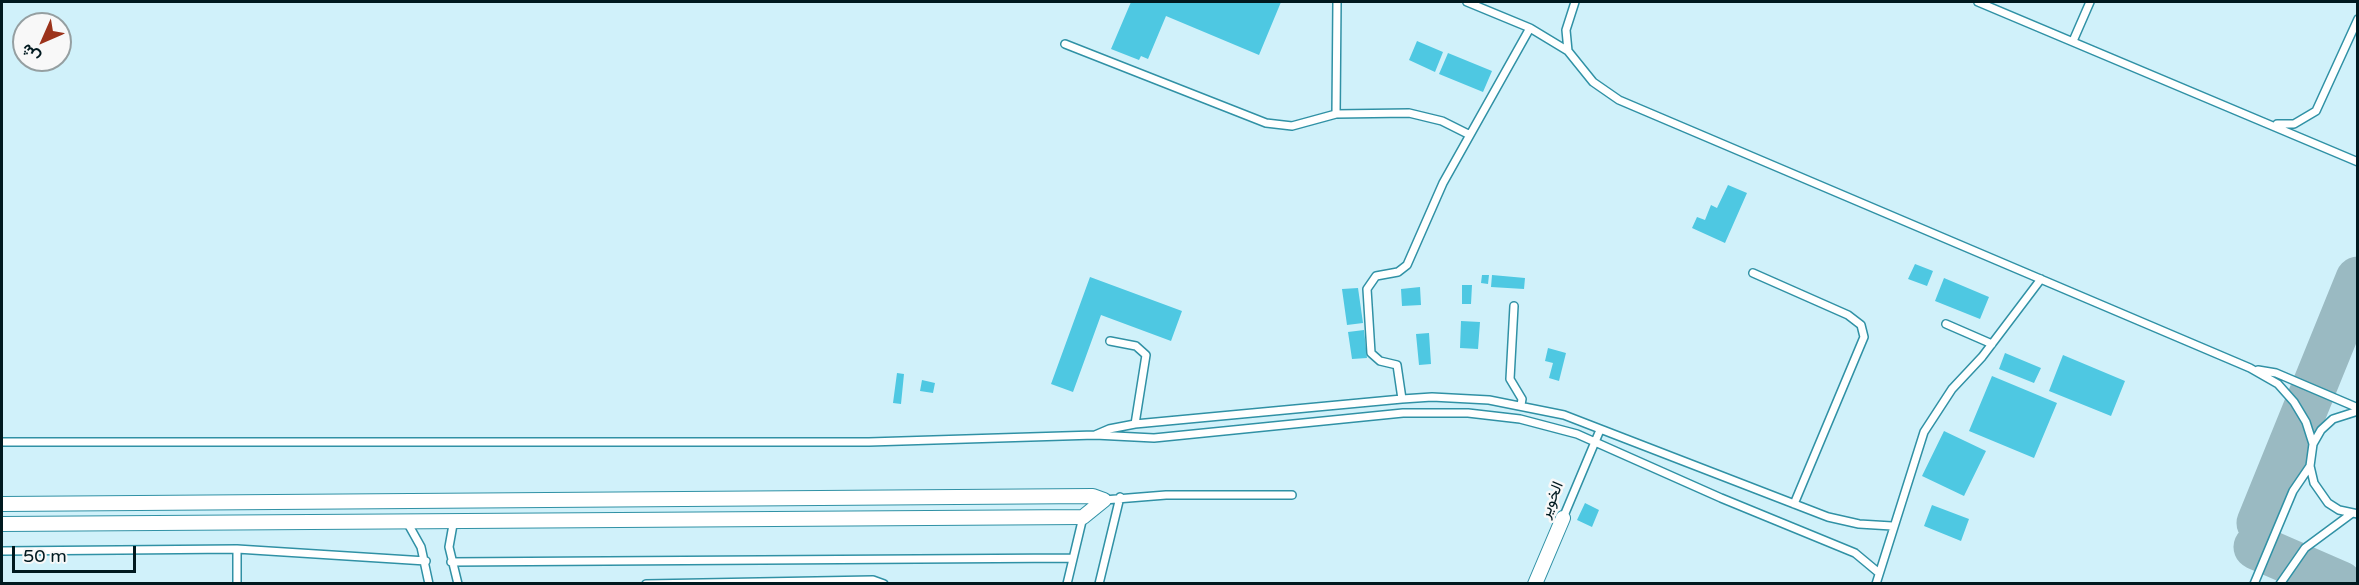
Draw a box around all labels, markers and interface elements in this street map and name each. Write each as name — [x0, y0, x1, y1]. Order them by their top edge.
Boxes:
north arrow — [12, 12, 72, 72]
text: ش — [17, 39, 45, 67]
street label: الخوير — [1536, 479, 1568, 521]
scale bar — [15, 534, 140, 572]
text: 50 m — [23, 545, 67, 567]

